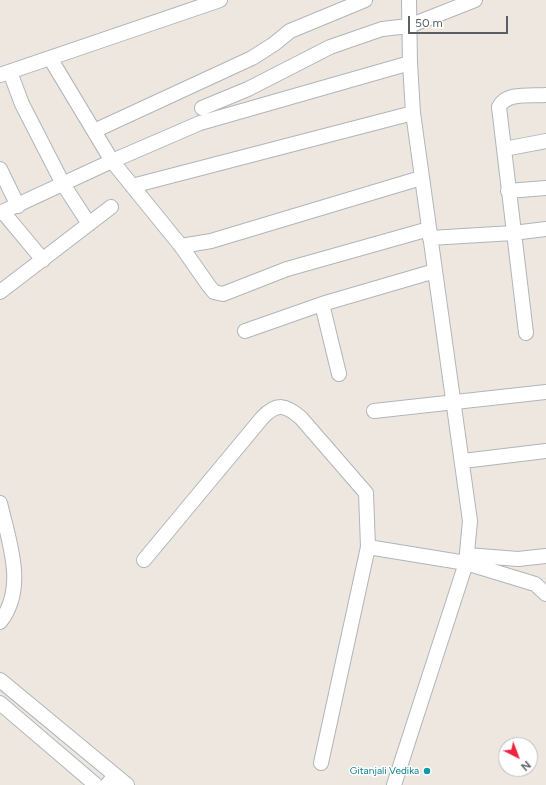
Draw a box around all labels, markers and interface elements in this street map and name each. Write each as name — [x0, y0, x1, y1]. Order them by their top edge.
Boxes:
scale bar — [410, 8, 510, 34]
text: 50 m — [415, 16, 443, 30]
north arrow — [498, 737, 538, 777]
text: N — [518, 758, 533, 773]
place label: Gitanjali Vedika — [350, 765, 419, 777]
marker: Gitanjali Vedika — [422, 766, 432, 776]

